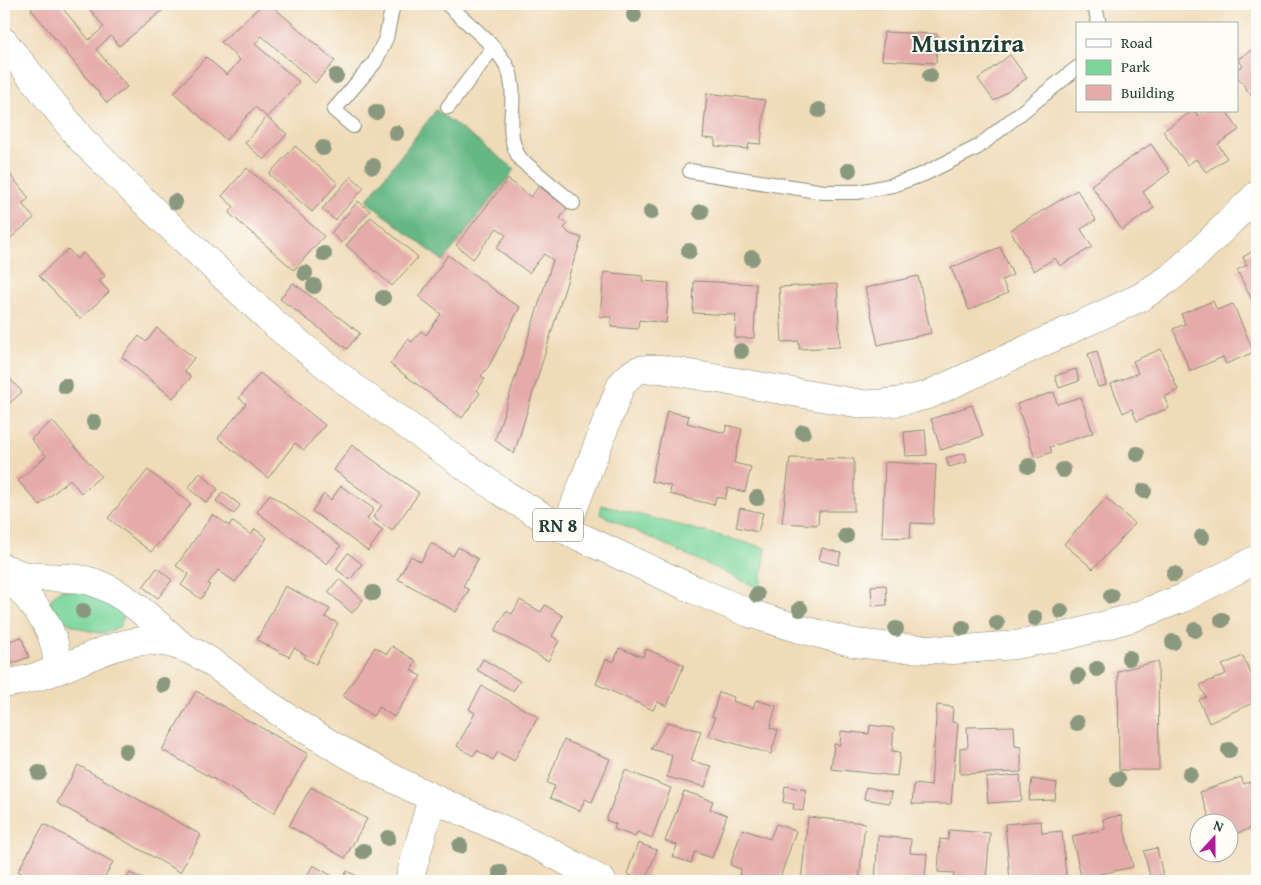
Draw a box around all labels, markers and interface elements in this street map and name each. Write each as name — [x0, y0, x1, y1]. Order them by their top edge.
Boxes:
legend — [1076, 22, 1238, 112]
district label: Musinzira — [912, 25, 1025, 61]
text: Road — [1121, 32, 1152, 53]
text: Park — [1121, 56, 1150, 77]
text: Building — [1121, 82, 1175, 103]
road number: RN 8 — [533, 508, 583, 542]
north arrow — [1188, 812, 1238, 862]
text: N — [1211, 815, 1227, 837]

